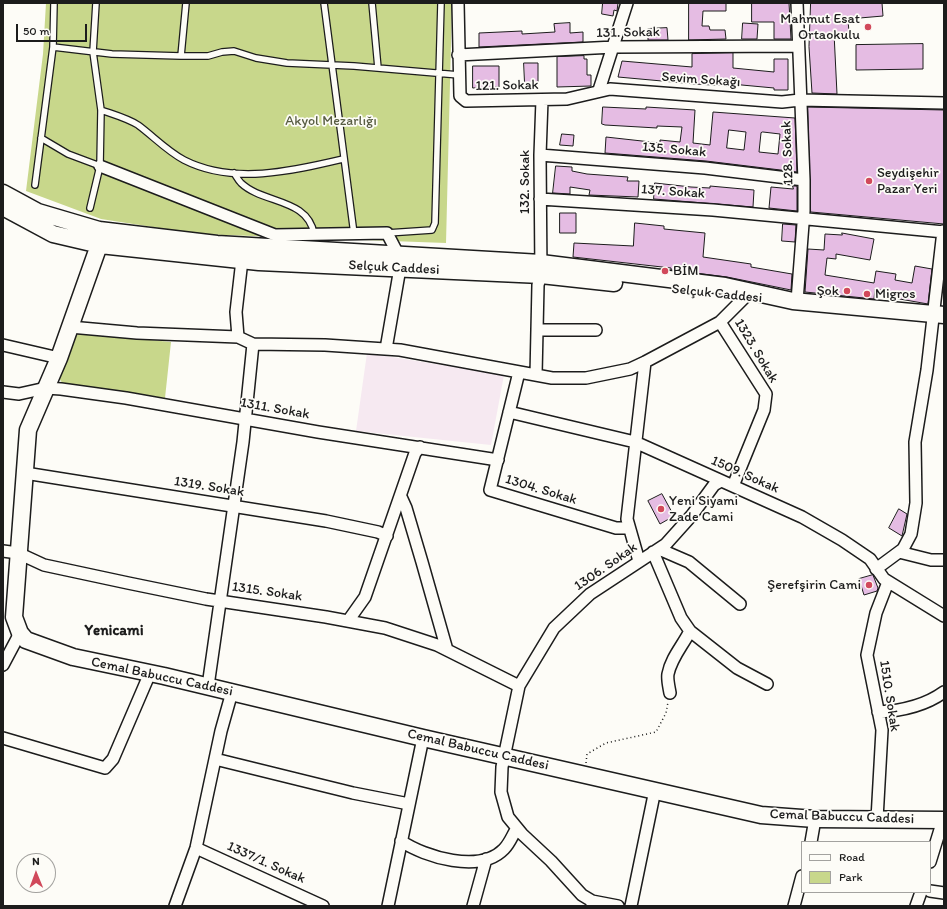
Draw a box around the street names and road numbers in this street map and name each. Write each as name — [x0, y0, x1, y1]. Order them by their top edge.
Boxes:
street label: 131. Sokak — [596, 24, 660, 42]
street label: Sevim Sokağı — [661, 69, 741, 91]
street label: 121. Sokak — [475, 77, 539, 95]
street label: 128. Sokak — [778, 121, 798, 185]
street label: 135. Sokak — [641, 139, 707, 161]
street label: 132. Sokak — [517, 150, 533, 214]
street label: 137. Sokak — [641, 181, 705, 203]
street label: Selçuk Caddesi — [348, 257, 440, 279]
street label: Selçuk Caddesi — [671, 281, 763, 307]
street label: 1323. Sokak — [730, 316, 782, 386]
street label: 1311. Sokak — [239, 395, 311, 423]
street label: 1509. Sokak — [708, 453, 782, 497]
street label: 1304. Sokak — [503, 471, 579, 509]
street label: 1319. Sokak — [173, 473, 245, 501]
street label: 1306. Sokak — [571, 539, 641, 595]
street label: 1315. Sokak — [231, 579, 303, 605]
street label: Cemal Babuccu Caddesi — [90, 654, 234, 700]
street label: 1510. Sokak — [875, 659, 903, 733]
street label: Cemal Babuccu Caddesi — [406, 726, 550, 774]
street label: Cemal Babuccu Caddesi — [769, 806, 915, 828]
street label: 1337/1. Sokak — [224, 838, 308, 888]

